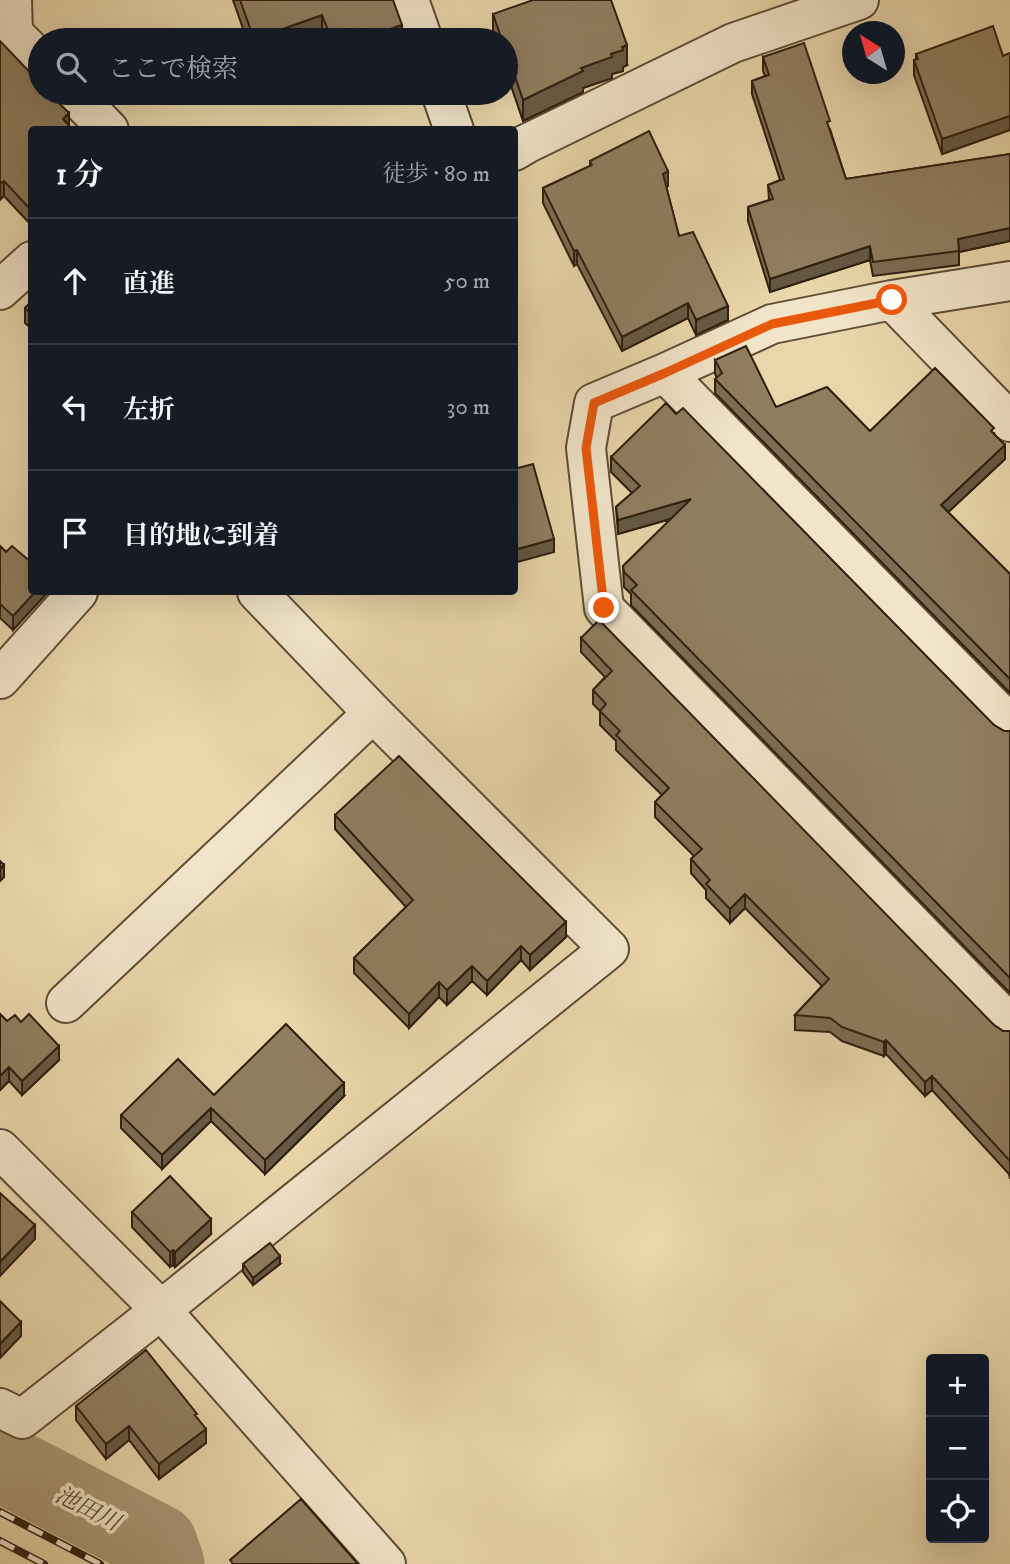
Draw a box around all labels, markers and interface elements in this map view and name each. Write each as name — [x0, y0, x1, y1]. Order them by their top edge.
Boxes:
north arrow — [842, 21, 905, 84]
search box — [28, 28, 518, 105]
icon: search — [52, 48, 90, 86]
text: ここで検索 — [108, 53, 238, 86]
text: 1 分 — [56, 157, 103, 194]
text: 徒歩 · 80 m — [383, 160, 490, 189]
icon: ahead — [56, 262, 94, 300]
text: 50 m — [444, 267, 490, 296]
text: 直進 — [123, 268, 175, 301]
route start — [876, 284, 907, 315]
icon: left — [56, 388, 94, 426]
text: 30 m — [447, 393, 490, 422]
text: 左折 — [123, 394, 175, 427]
icon: arrive — [56, 514, 94, 552]
text: 目的地に到着 — [123, 520, 279, 553]
route end — [588, 592, 619, 623]
map controls — [926, 1354, 989, 1543]
button: + — [926, 1354, 989, 1417]
button: − — [926, 1417, 989, 1480]
button: locate — [926, 1480, 989, 1543]
water label: 池田川 — [50, 1481, 127, 1539]

